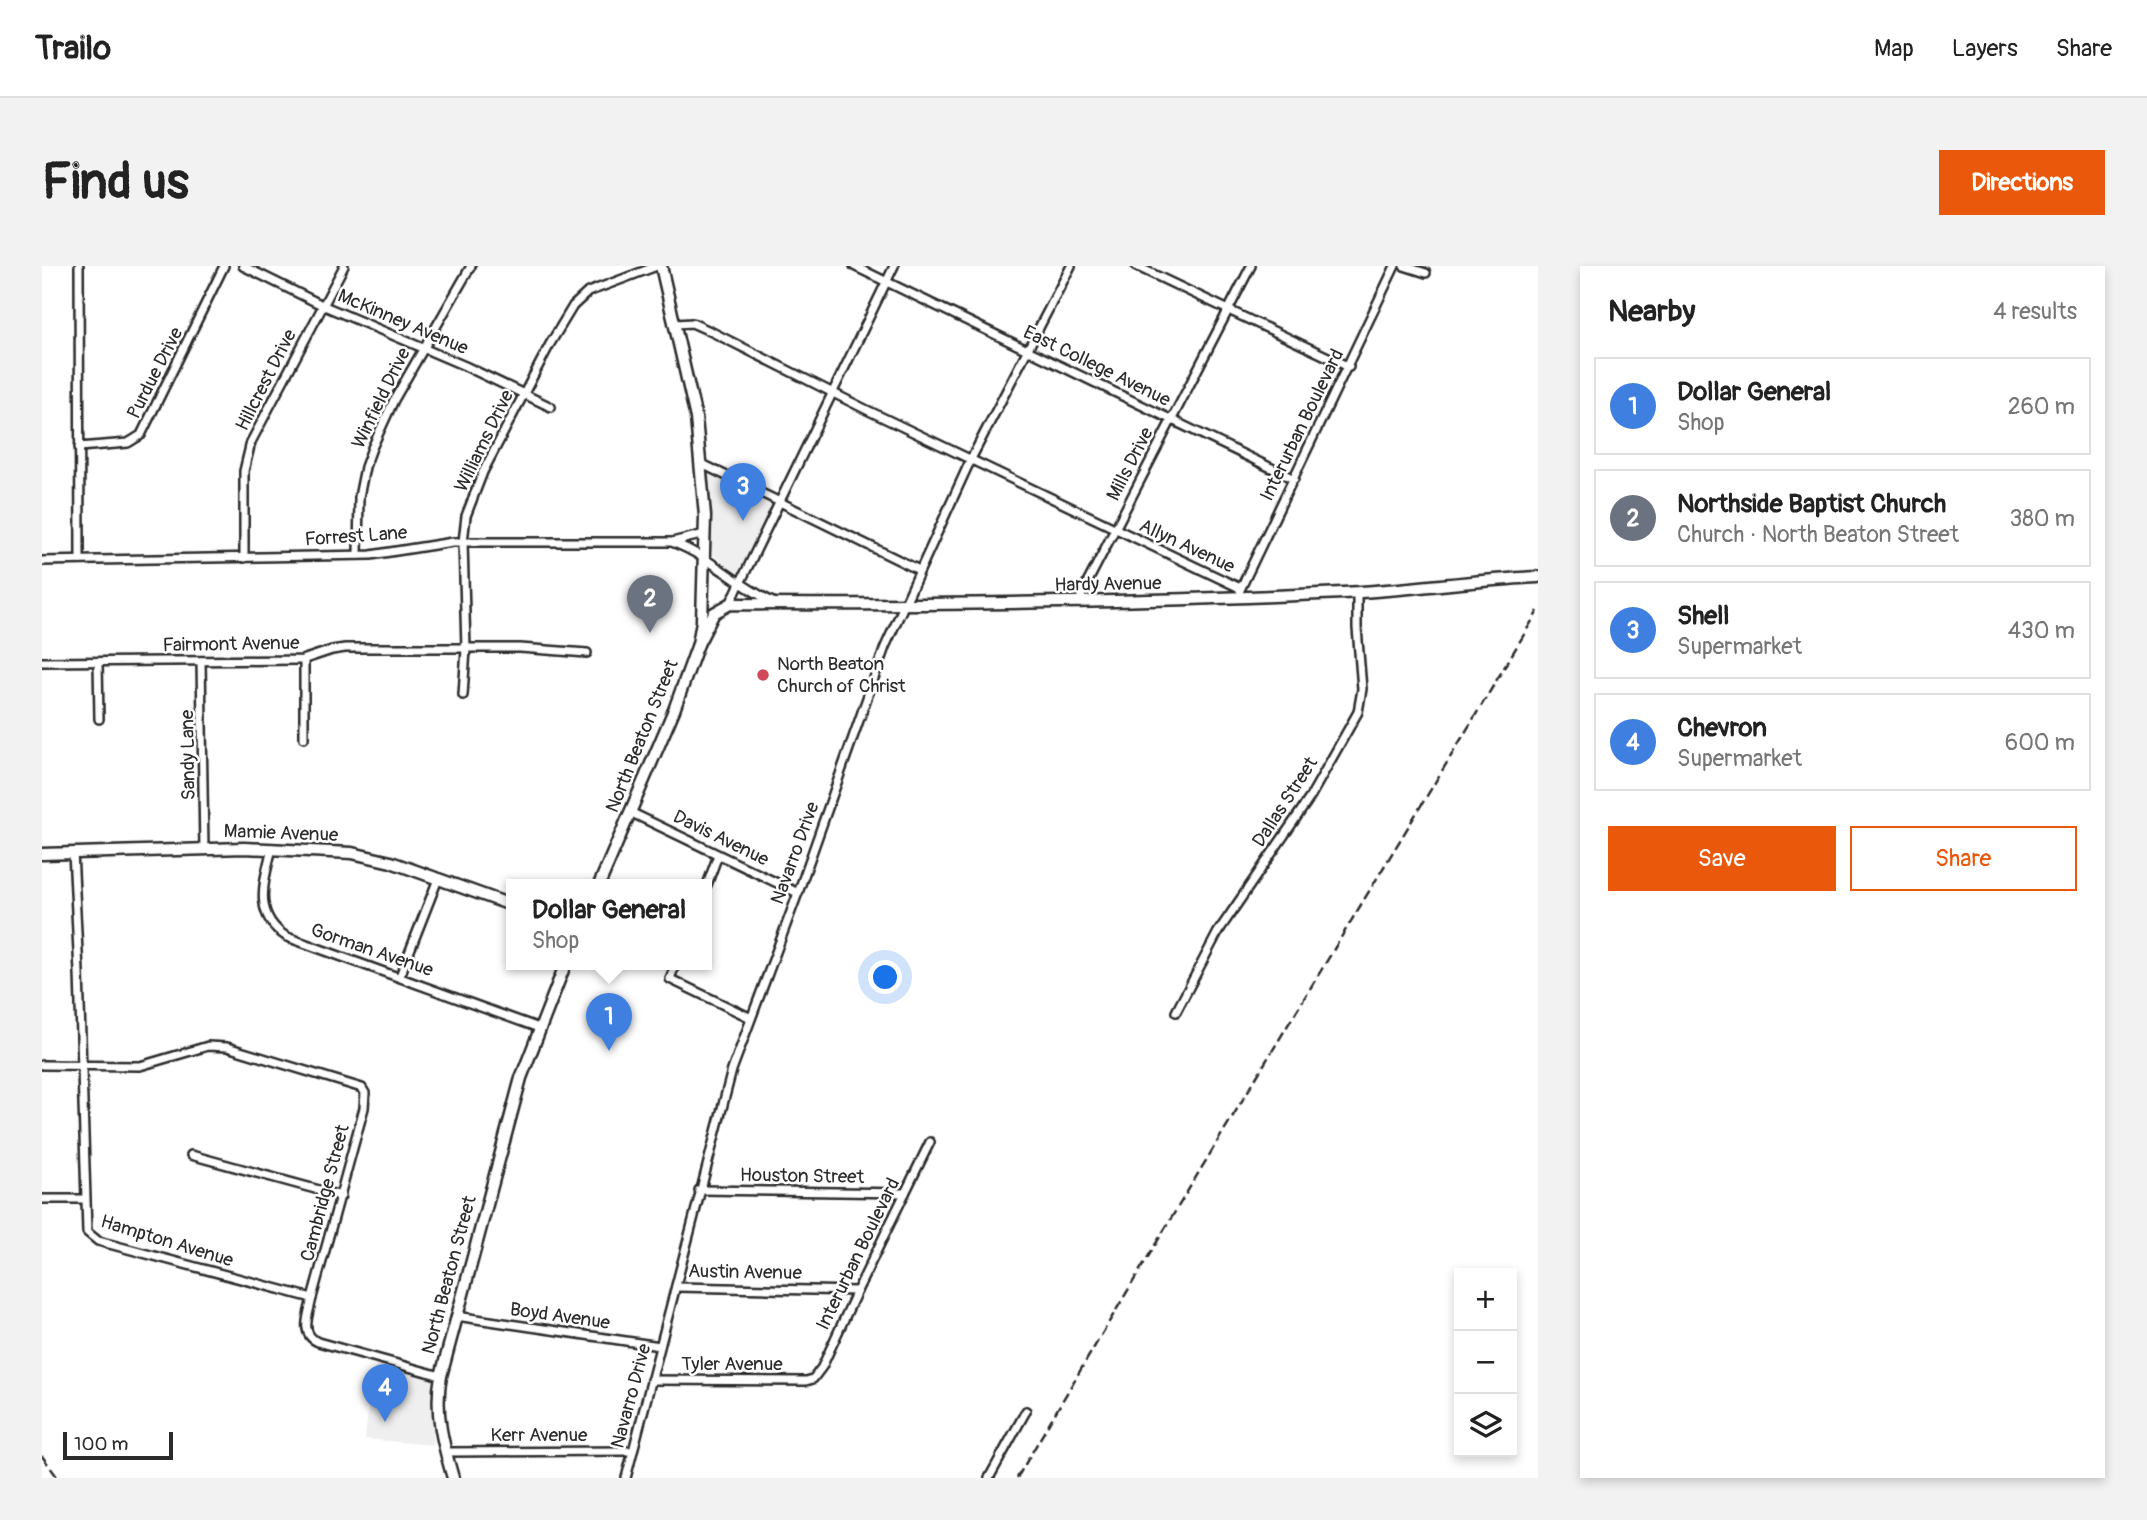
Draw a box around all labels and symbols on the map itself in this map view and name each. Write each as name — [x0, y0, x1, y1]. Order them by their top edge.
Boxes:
street label: McKinney Avenue — [334, 284, 472, 361]
street label: East College Avenue — [1019, 320, 1175, 412]
street label: Purdue Drive — [122, 323, 189, 423]
street label: Hillcrest Drive — [230, 325, 302, 435]
street label: Winfield Drive — [346, 343, 416, 452]
street label: Interurban Boulevard — [1255, 345, 1349, 505]
street label: Williams Drive — [449, 385, 519, 496]
street label: Mills Drive — [1101, 423, 1159, 505]
pin: 3 — [720, 463, 766, 521]
street label: Allyn Avenue — [1135, 513, 1239, 579]
street label: Forrest Lane — [304, 520, 409, 552]
street label: Hardy Avenue — [1054, 571, 1162, 597]
pin: 2 — [627, 575, 673, 633]
street label: Fairmont Avenue — [162, 631, 300, 657]
place label: North Beaton Church of Christ — [777, 652, 906, 698]
street label: North Beaton Street — [600, 656, 684, 816]
marker: North Beaton Church of Christ — [755, 667, 771, 683]
street label: Sandy Lane — [175, 709, 201, 801]
street label: Dallas Street — [1247, 752, 1323, 852]
street label: Navarro Drive — [765, 798, 825, 907]
street label: Davis Avenue — [669, 804, 773, 872]
street label: Mamie Avenue — [223, 819, 339, 847]
street label: Gorman Avenue — [308, 918, 437, 982]
your location — [868, 960, 902, 994]
pin: 1 — [586, 993, 632, 1051]
street label: Cambridge Street — [295, 1122, 355, 1264]
street label: Houston Street — [740, 1163, 865, 1189]
street label: Interurban Boulevard — [811, 1174, 905, 1334]
street label: North Beaton Street — [416, 1193, 482, 1357]
street label: Hampton Avenue — [98, 1209, 237, 1273]
street label: Austin Avenue — [688, 1259, 803, 1285]
street label: Boyd Avenue — [508, 1297, 612, 1335]
street label: Navarro Drive — [606, 1341, 657, 1451]
street label: Tyler Avenue — [681, 1352, 783, 1376]
pin: 4 — [362, 1364, 408, 1422]
street label: Kerr Avenue — [491, 1423, 588, 1447]
scale bar — [63, 1429, 173, 1461]

